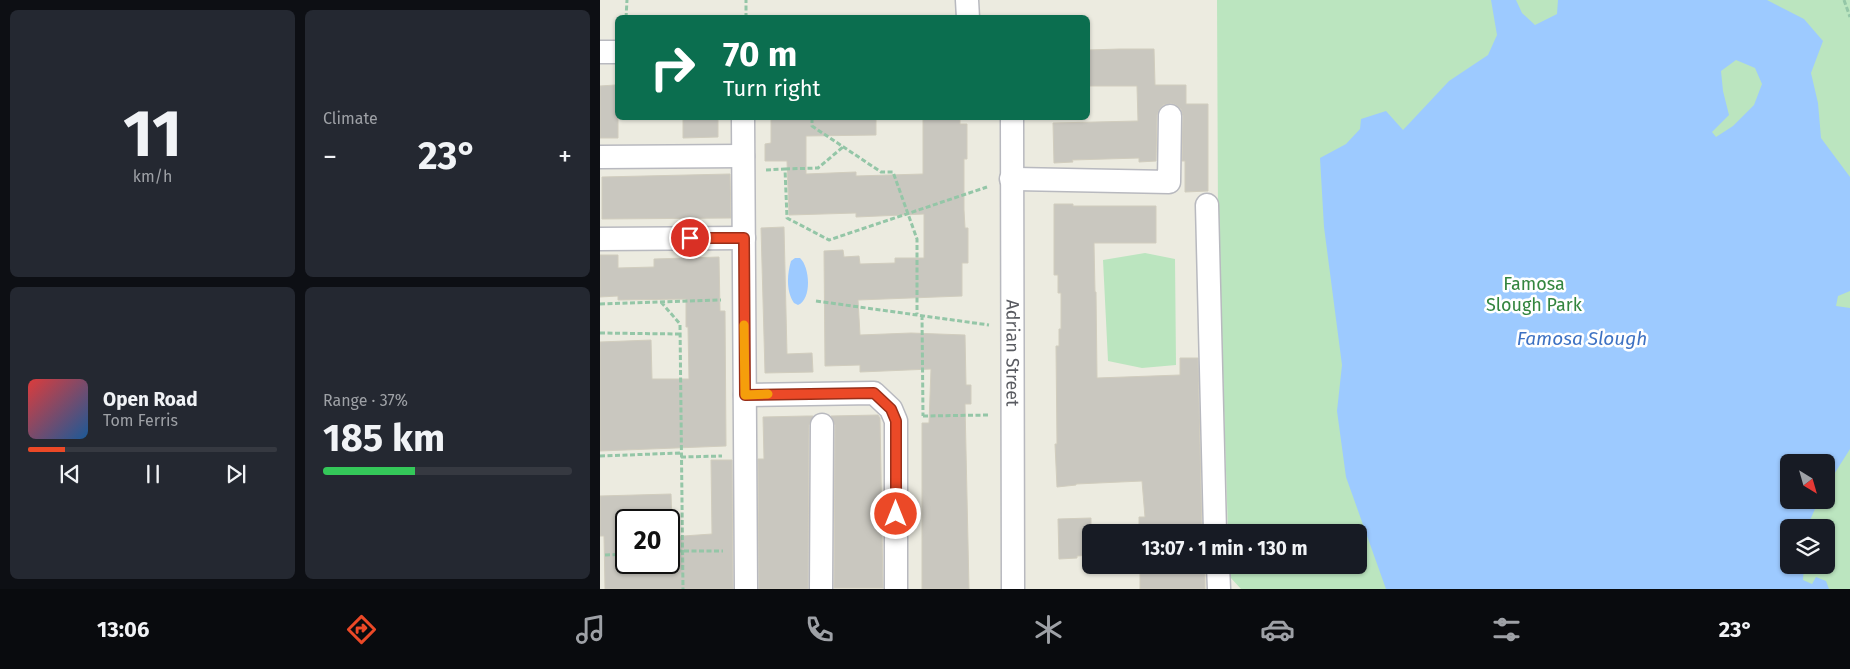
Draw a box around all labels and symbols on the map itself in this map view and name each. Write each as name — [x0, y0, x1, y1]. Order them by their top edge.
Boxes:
pin — [669, 217, 711, 259]
park label: Famosa Slough Park — [1486, 273, 1583, 316]
street label: Adrian Street — [1001, 299, 1024, 407]
water label: Famosa Slough — [1517, 327, 1647, 350]
north arrow — [1780, 454, 1835, 509]
position arrow — [869, 487, 921, 539]
speed limit sign: 20 — [615, 509, 680, 574]

